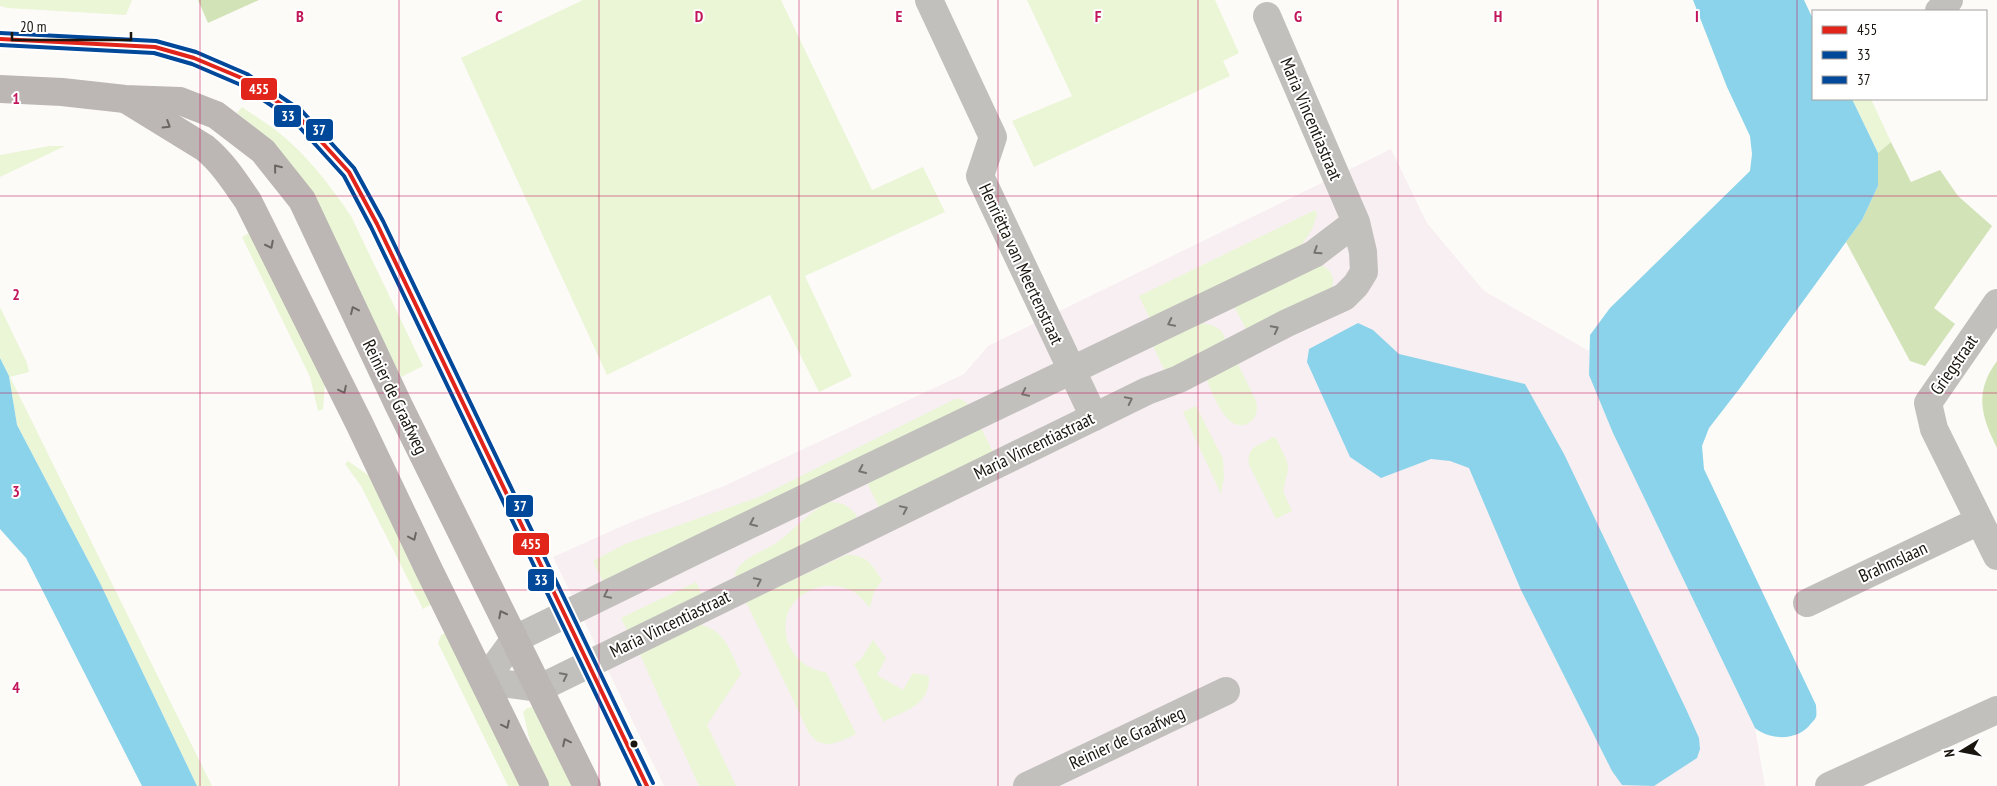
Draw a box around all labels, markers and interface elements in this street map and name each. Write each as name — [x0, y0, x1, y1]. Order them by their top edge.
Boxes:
text: B — [296, 6, 304, 26]
text: C — [495, 6, 503, 26]
text: D — [695, 6, 704, 26]
text: E — [896, 6, 903, 26]
text: F — [1095, 6, 1102, 26]
text: G — [1294, 6, 1302, 26]
text: H — [1494, 6, 1502, 26]
text: I — [1695, 6, 1699, 26]
scale bar — [12, 10, 131, 42]
legend — [1812, 10, 1987, 100]
text: 20 m — [20, 17, 46, 36]
text: 455 — [1857, 20, 1877, 39]
text: 33 — [1857, 45, 1871, 64]
street label: Maria Vincentiastraat — [1275, 54, 1348, 184]
text: 37 — [1857, 70, 1871, 89]
line badge: 455 — [240, 77, 278, 101]
text: 455 — [249, 80, 269, 98]
text: 1 — [12, 88, 20, 108]
line badge: 33 — [273, 104, 302, 128]
text: 33 — [281, 107, 295, 125]
line badge: 37 — [305, 118, 334, 142]
one-way arrow — [161, 119, 170, 129]
text: 37 — [312, 121, 326, 139]
one-way arrow — [274, 165, 282, 174]
street label: Henriëtta van Meertenstraat — [974, 180, 1069, 348]
one-way arrow — [264, 239, 274, 248]
one-way arrow — [1314, 245, 1323, 255]
text: 2 — [12, 284, 20, 304]
one-way arrow — [350, 306, 360, 315]
one-way arrow — [1167, 316, 1176, 327]
one-way arrow — [1270, 326, 1279, 336]
street label: Griegstraat — [1925, 330, 1983, 399]
street label: Reinier de Graafweg — [358, 336, 433, 458]
one-way arrow — [336, 385, 347, 394]
one-way arrow — [1021, 386, 1030, 397]
one-way arrow — [1124, 396, 1133, 406]
street label: Maria Vincentiastraat — [970, 406, 1098, 485]
one-way arrow — [858, 464, 867, 474]
text: 3 — [12, 481, 20, 501]
line badge: 37 — [505, 494, 534, 518]
text: 37 — [513, 497, 527, 515]
one-way arrow — [899, 505, 908, 516]
one-way arrow — [749, 517, 758, 527]
one-way arrow — [406, 532, 417, 541]
line badge: 455 — [512, 532, 550, 556]
text: 455 — [521, 535, 541, 553]
street label: Brahmslaan — [1855, 536, 1931, 587]
line badge: 33 — [527, 568, 555, 592]
text: 33 — [534, 571, 548, 589]
one-way arrow — [753, 577, 762, 587]
street label: Maria Vincentiastraat — [606, 584, 734, 663]
one-way arrow — [603, 589, 612, 599]
one-way arrow — [498, 610, 508, 619]
one-way arrow — [559, 672, 568, 682]
text: 4 — [12, 677, 20, 697]
street label: Reinier de Graafweg — [1065, 701, 1188, 774]
one-way arrow — [499, 720, 510, 729]
north arrow — [1937, 726, 1987, 776]
one-way arrow — [561, 738, 572, 747]
unlabelled marker — [629, 739, 639, 749]
text: N — [1940, 748, 1959, 759]

